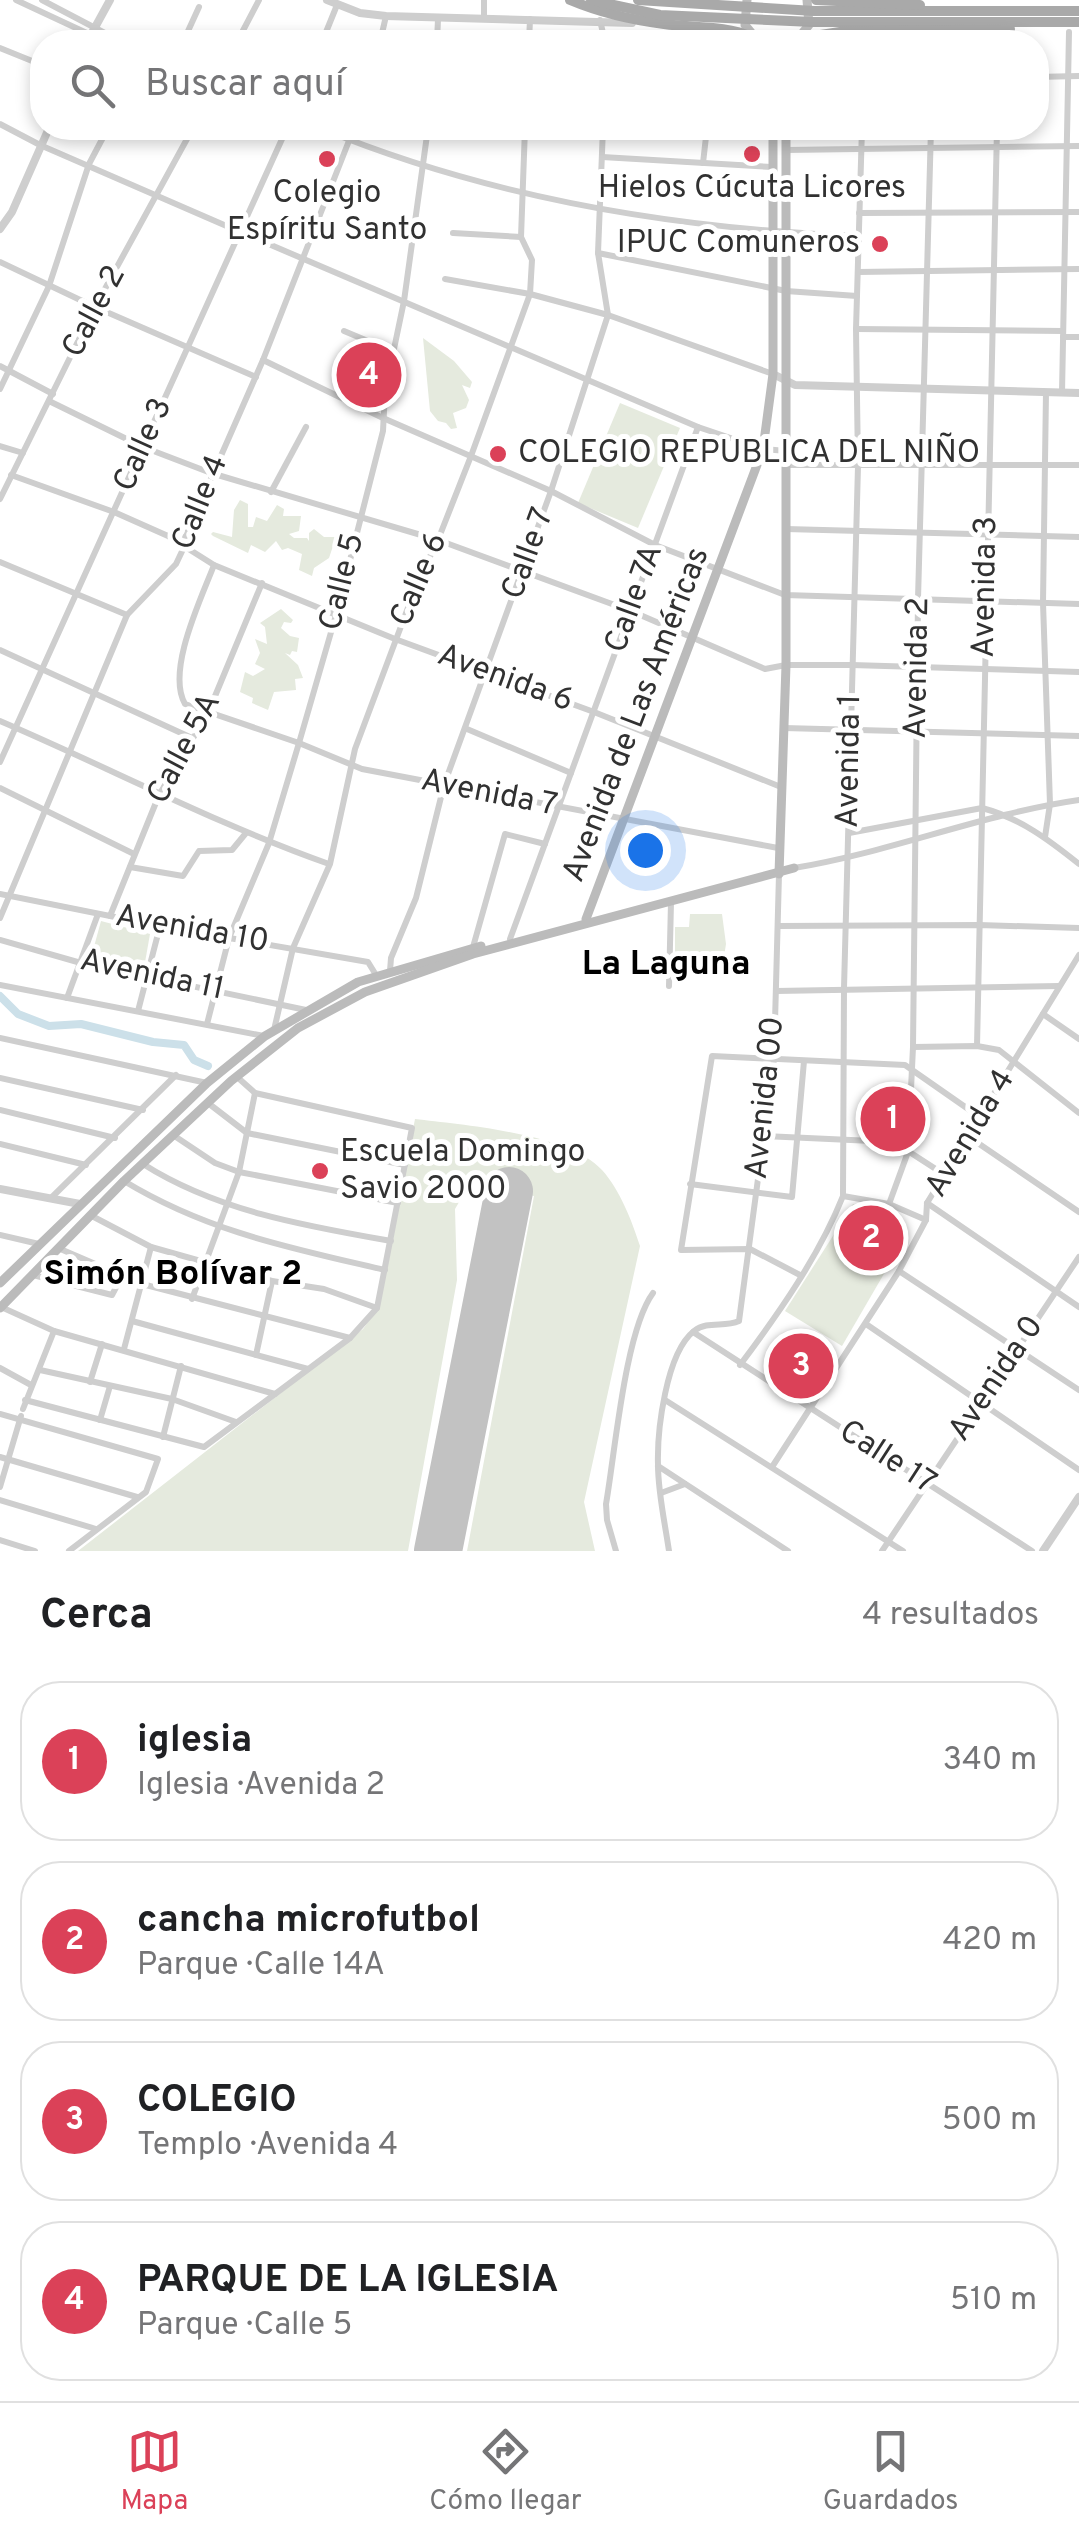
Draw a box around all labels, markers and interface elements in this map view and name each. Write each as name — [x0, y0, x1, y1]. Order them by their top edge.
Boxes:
search box — [30, 30, 1049, 140]
icon: search — [65, 58, 120, 113]
text: Buscar aquí — [145, 61, 345, 110]
marker: Hielos Cúcuta Licores — [741, 143, 763, 165]
marker: Colegio Espíritu Santo — [316, 148, 338, 170]
place label: Hielos Cúcuta Licores — [598, 169, 906, 209]
place label: Colegio Espíritu Santo — [227, 174, 427, 251]
place label: IPUC Comuneros — [617, 224, 860, 264]
marker: IPUC Comuneros — [869, 233, 891, 255]
street label: Calle 2 — [54, 259, 136, 365]
pin: 4 — [336, 338, 402, 412]
street label: Calle 3 — [106, 392, 182, 498]
place label: COLEGIO REPUBLICA DEL NIÑO — [518, 432, 980, 474]
marker: COLEGIO REPUBLICA DEL NIÑO — [487, 443, 509, 465]
street label: Calle 4 — [164, 450, 238, 556]
street label: Calle 7 — [494, 503, 564, 605]
street label: Avenida 3 — [965, 516, 1007, 658]
street label: Calle 6 — [382, 527, 458, 633]
street label: Calle 5 — [312, 529, 374, 635]
street label: Calle 7A — [597, 539, 673, 659]
street label: Avenida de Las Américas — [555, 542, 719, 888]
street label: Avenida 2 — [897, 597, 939, 739]
street label: Avenida 6 — [432, 636, 578, 722]
street label: Calle 5A — [139, 687, 231, 811]
street label: Avenida 1 — [829, 694, 871, 828]
street label: Avenida 7 — [418, 761, 560, 827]
your location — [620, 825, 671, 876]
street label: Avenida 10 — [112, 897, 272, 963]
street label: Avenida 11 — [76, 941, 228, 1011]
district label: La Laguna — [582, 943, 750, 987]
street label: Avenida 00 — [738, 1015, 794, 1181]
street label: Avenida 4 — [917, 1063, 1025, 1205]
pin: 1 — [860, 1082, 926, 1156]
place label: Escuela Domingo Savio 2000 — [340, 1133, 585, 1210]
marker: Escuela Domingo Savio 2000 — [309, 1160, 331, 1182]
pin: 2 — [838, 1200, 904, 1276]
district label: Simón Bolívar 2 — [44, 1253, 302, 1297]
street label: Avenida 0 — [940, 1309, 1054, 1449]
pin: 3 — [768, 1328, 834, 1404]
street label: Calle 17 — [831, 1412, 943, 1504]
text: Cerca — [40, 1590, 153, 1643]
text: 4 resultados — [862, 1596, 1039, 1636]
text: iglesia — [137, 1717, 252, 1766]
text: 1 — [68, 1741, 81, 1781]
text: 340 m — [943, 1741, 1037, 1781]
text: Iglesia · Avenida 2 — [137, 1766, 385, 1806]
text: cancha microfutbol — [137, 1897, 480, 1946]
text: 2 — [65, 1921, 84, 1961]
text: 420 m — [942, 1921, 1037, 1961]
text: Parque · Calle 14A — [137, 1946, 385, 1986]
text: COLEGIO — [137, 2077, 297, 2126]
text: 3 — [65, 2101, 84, 2141]
text: 500 m — [942, 2101, 1037, 2141]
text: Templo · Avenida 4 — [137, 2126, 398, 2166]
text: PARQUE DE LA IGLESIA — [137, 2257, 559, 2306]
text: 4 — [64, 2281, 85, 2321]
text: 510 m — [950, 2281, 1037, 2321]
text: Parque · Calle 5 — [137, 2306, 352, 2346]
tab: Mapa — [121, 2424, 188, 2520]
tab: Cómo llegar — [429, 2424, 582, 2520]
tab: Guardados — [823, 2424, 958, 2520]

